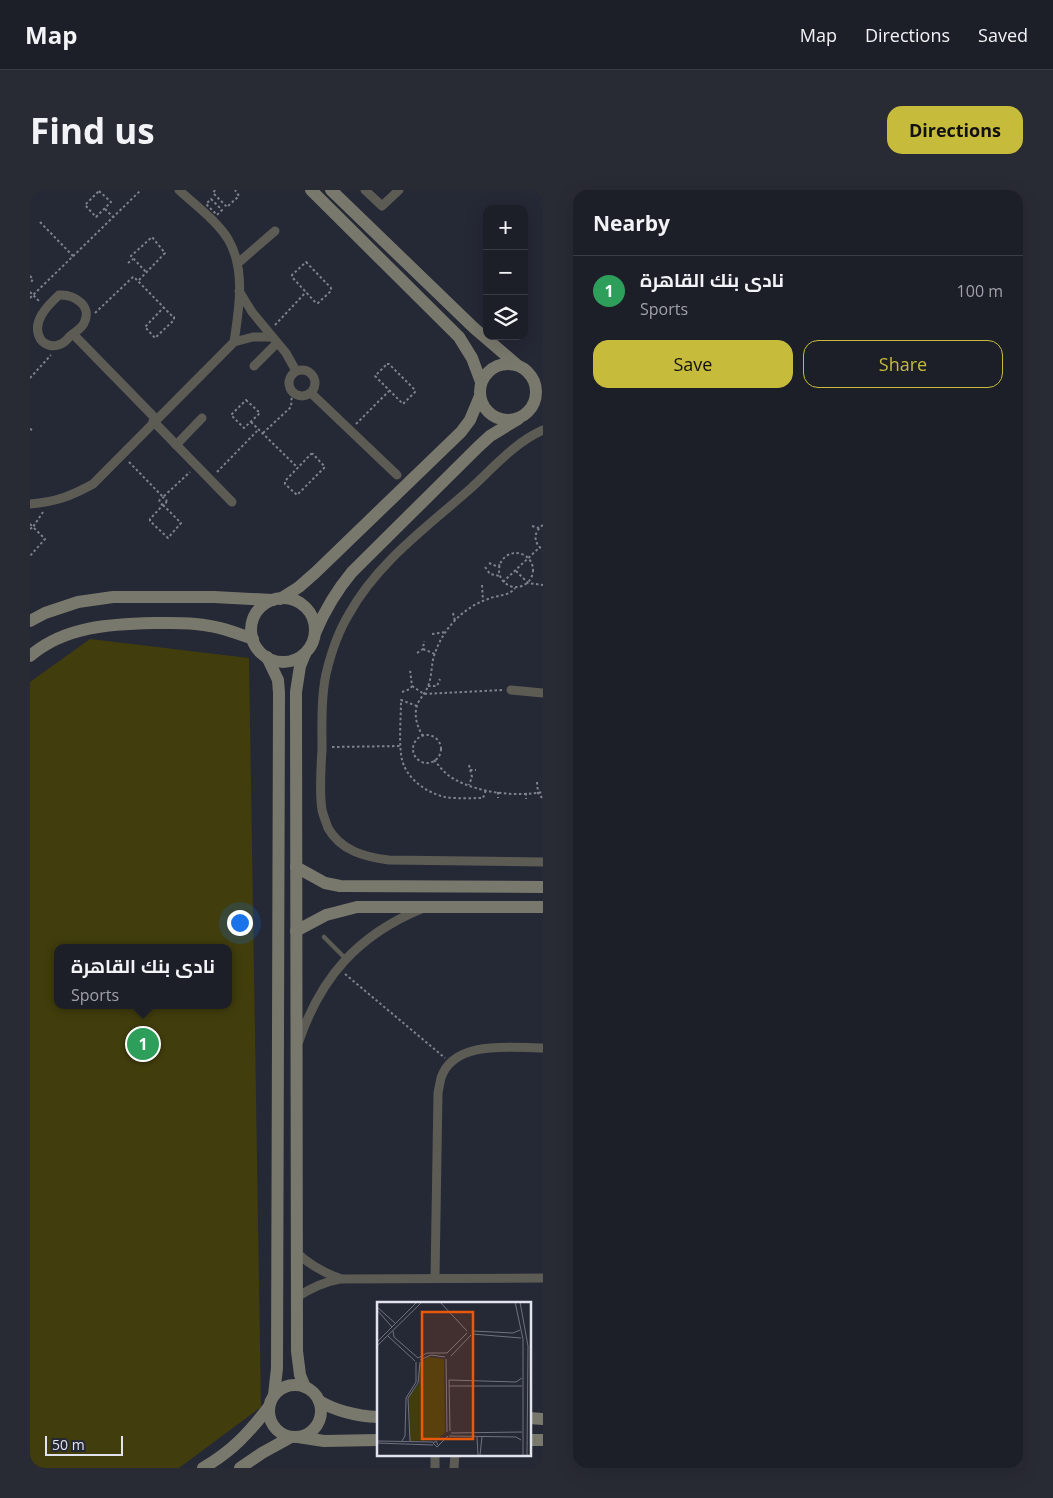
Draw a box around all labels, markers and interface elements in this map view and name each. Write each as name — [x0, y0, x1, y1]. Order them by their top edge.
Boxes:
text: Map — [25, 18, 77, 51]
text: Map — [800, 23, 837, 47]
text: Directions — [865, 23, 950, 47]
text: Saved — [978, 23, 1028, 47]
button: Directions — [887, 106, 1023, 154]
text: Find us — [30, 107, 155, 154]
map controls — [483, 205, 528, 340]
button: + — [483, 205, 528, 250]
text: Nearby — [593, 209, 670, 237]
button: − — [483, 250, 528, 295]
text: نادى بنك القاهرة — [640, 267, 784, 293]
text: 1 — [604, 280, 614, 302]
text: 100 m — [957, 280, 1003, 302]
button: layers — [483, 295, 528, 340]
text: Sports — [640, 298, 688, 320]
button: Save — [593, 340, 793, 388]
button: Share — [803, 340, 1003, 388]
your location — [227, 910, 253, 936]
popup — [54, 944, 232, 1009]
text: نادى بنك القاهرة — [71, 953, 215, 979]
text: Sports — [71, 984, 119, 1006]
pin: 1 — [127, 1025, 159, 1063]
inset map — [377, 1302, 530, 1456]
scale bar — [45, 1433, 122, 1456]
text: 50 m — [52, 1435, 85, 1454]

